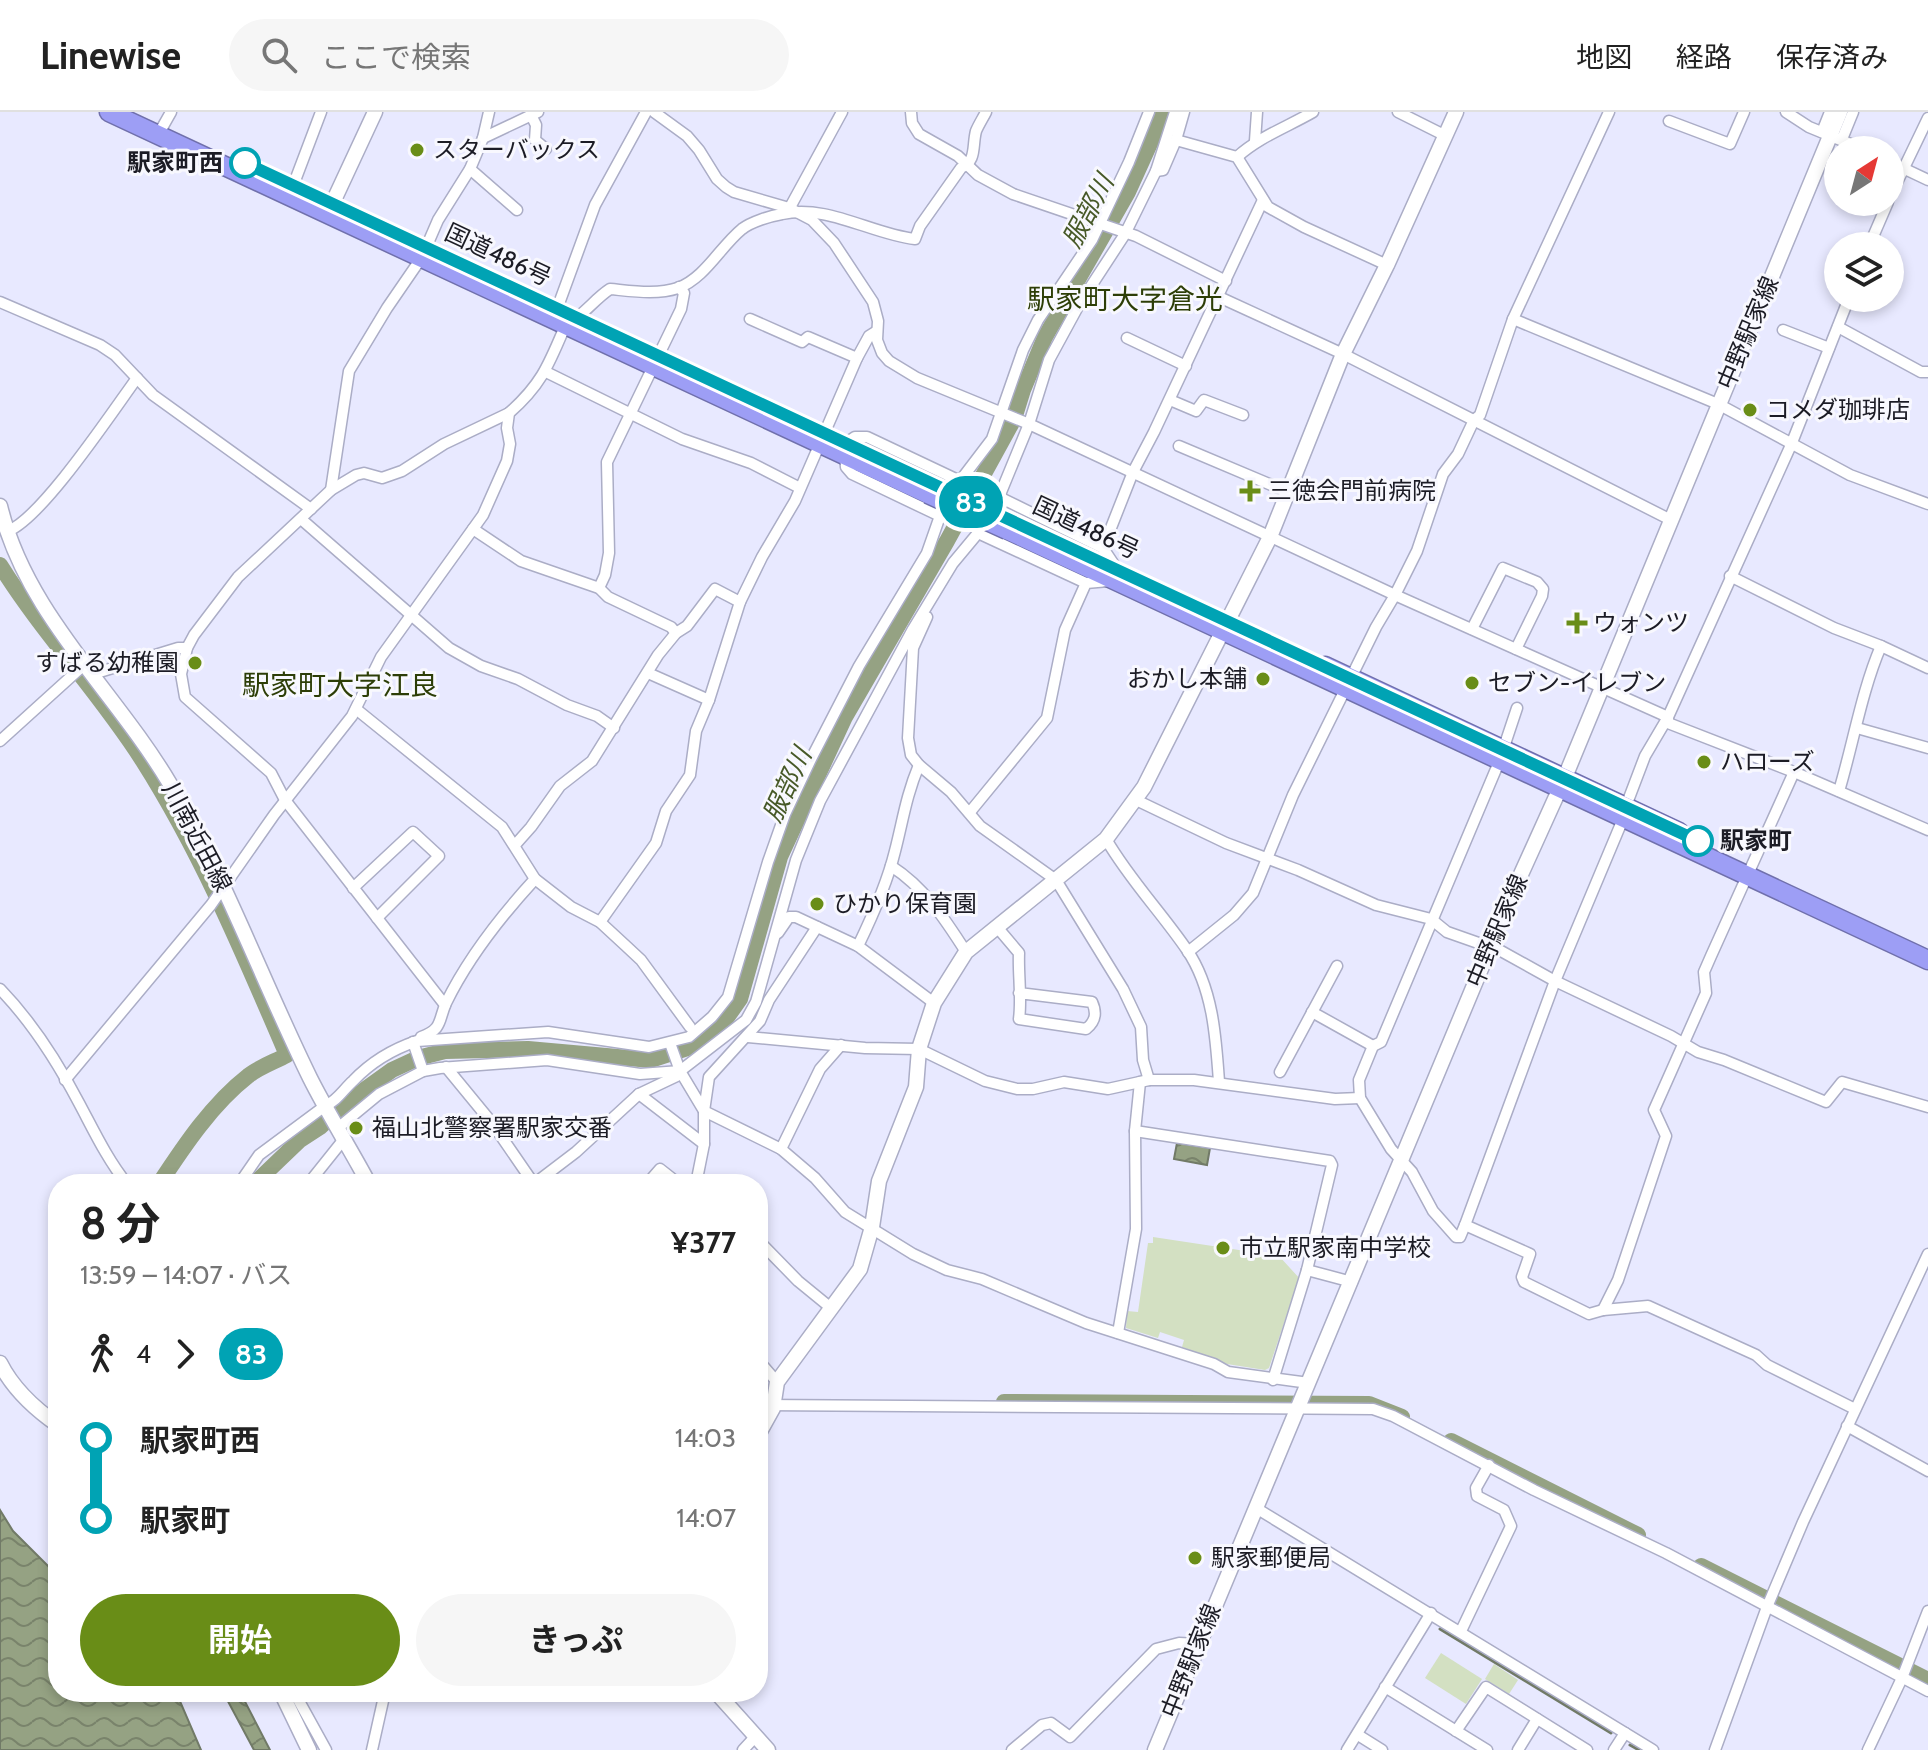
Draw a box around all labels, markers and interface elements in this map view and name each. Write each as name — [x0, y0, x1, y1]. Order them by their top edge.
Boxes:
search box — [229, 19, 789, 91]
text: Linewise — [40, 32, 181, 79]
icon: search — [257, 33, 301, 77]
text: ここで検索 — [321, 39, 471, 76]
text: 地図 — [1576, 40, 1632, 74]
text: 経路 — [1676, 40, 1732, 74]
text: 保存済み — [1776, 40, 1888, 74]
place label: スターバックス — [433, 135, 600, 164]
north arrow — [1824, 136, 1904, 216]
map controls — [1824, 136, 1904, 312]
marker: スターバックス — [408, 141, 426, 159]
place label: 駅家町西 — [127, 148, 223, 177]
marker: 駅家町西 — [230, 148, 260, 178]
water label: 服部川 — [1056, 166, 1122, 253]
street label: 国道486号 — [440, 217, 556, 292]
button: layers — [1824, 232, 1904, 312]
street label: 中野駅家線 — [1711, 272, 1784, 394]
district label: 駅家町大字倉光 — [1027, 282, 1223, 316]
place label: コメダ珈琲店 — [1766, 395, 1910, 424]
marker: コメダ珈琲店 — [1741, 401, 1759, 419]
line badge: 83 — [935, 476, 1007, 528]
place label: 三徳会門前病院 — [1268, 476, 1436, 505]
marker: 三徳会門前病院 — [1239, 480, 1261, 502]
text: 83 — [955, 485, 987, 519]
street label: 国道486号 — [1028, 490, 1144, 565]
place label: ウォンツ — [1593, 608, 1689, 637]
marker: ウォンツ — [1568, 614, 1586, 632]
place label: すばる幼稚園 — [35, 648, 179, 677]
marker: すばる幼稚園 — [186, 654, 204, 672]
place label: おかし本舗 — [1127, 664, 1247, 693]
district label: 駅家町大字江良 — [242, 668, 438, 702]
place label: セブン-イレブン — [1488, 668, 1666, 697]
marker: おかし本舗 — [1254, 670, 1272, 688]
marker: セブン-イレブン — [1463, 674, 1481, 692]
water label: 服部川 — [756, 740, 819, 827]
place label: ハローズ — [1720, 747, 1815, 776]
marker: ハローズ — [1695, 753, 1713, 771]
street label: 川南近田線 — [156, 777, 238, 897]
marker: 駅家町 — [1683, 826, 1713, 856]
place label: 駅家町 — [1720, 826, 1792, 855]
street label: 中野駅家線 — [1460, 870, 1533, 992]
place label: ひかり保育園 — [833, 889, 977, 918]
marker: ひかり保育園 — [808, 895, 826, 913]
place label: 福山北警察署駅家交番 — [372, 1113, 612, 1142]
marker: 福山北警察署駅家交番 — [347, 1119, 365, 1137]
text: 8 分 — [80, 1197, 160, 1250]
text: ¥377 — [671, 1224, 736, 1261]
place label: 市立駅家南中学校 — [1239, 1233, 1431, 1262]
marker: 市立駅家南中学校 — [1214, 1239, 1232, 1257]
text: 13:59 – 14:07 · バス — [80, 1259, 292, 1291]
icon: walk — [80, 1332, 124, 1376]
icon: forward — [163, 1332, 207, 1376]
text: 83 — [235, 1337, 267, 1371]
text: 4 — [136, 1338, 151, 1370]
text: 駅家町西 — [140, 1422, 260, 1459]
text: 14:03 — [675, 1422, 736, 1454]
text: 駅家町 — [140, 1502, 230, 1539]
text: 14:07 — [676, 1502, 736, 1534]
place label: 駅家郵便局 — [1211, 1543, 1331, 1572]
marker: 駅家郵便局 — [1186, 1549, 1204, 1567]
button: 開始 — [80, 1594, 400, 1686]
button: きっぷ — [416, 1594, 736, 1686]
street label: 中野駅家線 — [1155, 1600, 1226, 1722]

